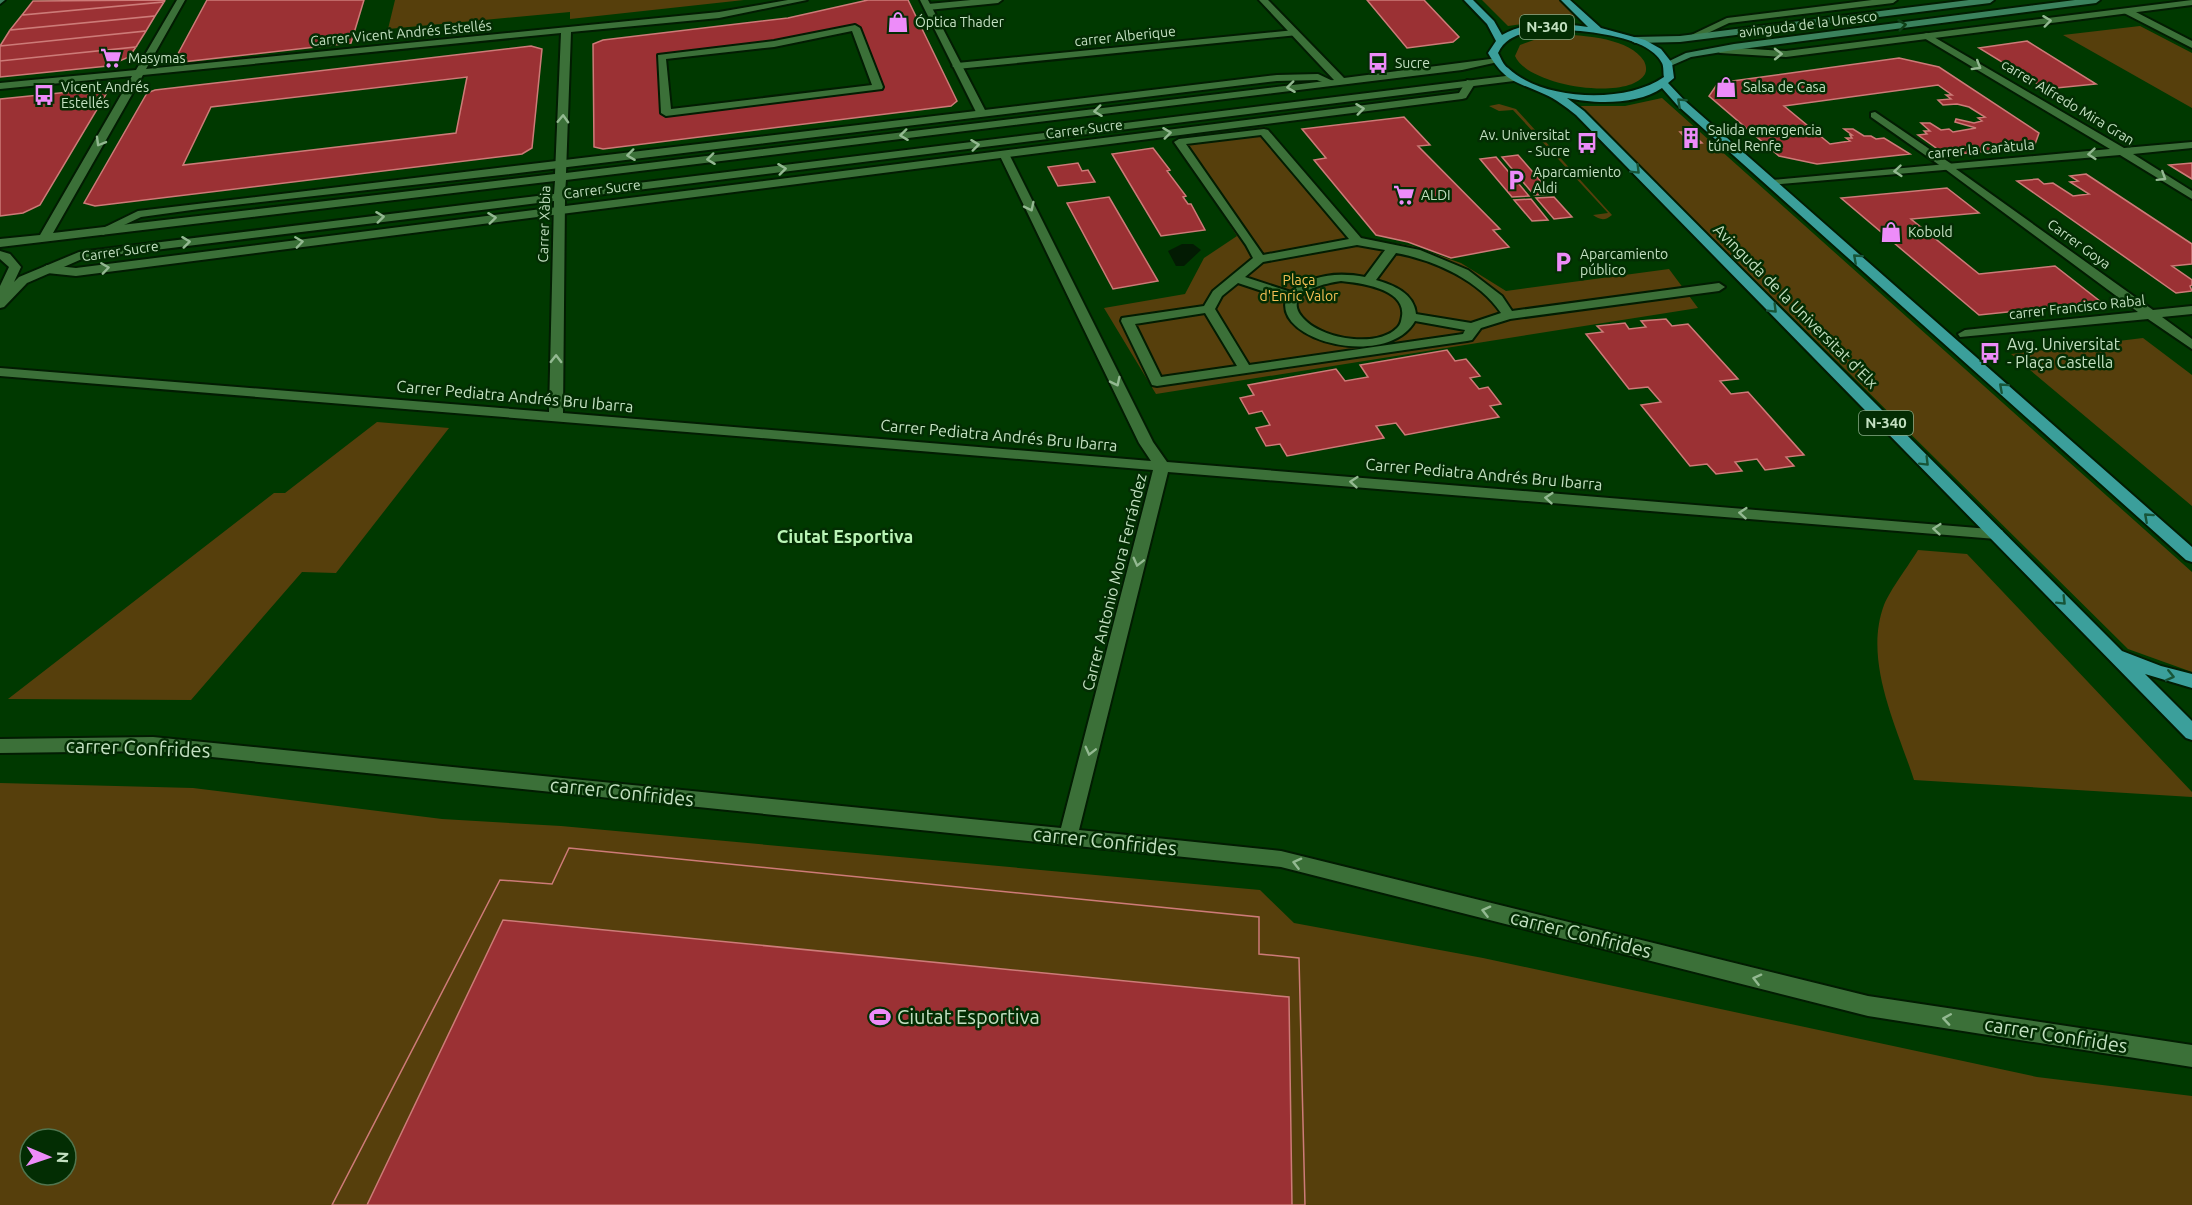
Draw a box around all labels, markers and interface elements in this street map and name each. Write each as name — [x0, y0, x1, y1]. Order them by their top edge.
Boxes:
street label: avinguda de la Unesco — [1738, 8, 1878, 40]
shop icon: Óptica Thader — [886, 10, 910, 34]
place label: Óptica Thader — [915, 13, 1005, 30]
road number: N-340 — [1520, 15, 1574, 39]
one-way arrow — [2043, 15, 2052, 28]
street label: Carrer Vicent Andrés Estellés — [310, 17, 492, 49]
one-way arrow — [1898, 19, 1907, 32]
street label: carrer Alberique — [1074, 23, 1176, 49]
supermarket icon: Masymas — [99, 46, 123, 70]
one-way arrow — [1773, 47, 1782, 60]
place label: Masymas — [128, 50, 186, 66]
bus stop icon: Sucre — [1366, 51, 1390, 75]
place label: Sucre — [1395, 55, 1430, 71]
street label: carrer Alfredo Mira Gran — [1999, 56, 2137, 148]
one-way arrow — [1971, 59, 1981, 70]
shop icon: Salsa de Casa — [1714, 75, 1738, 99]
place label: Vicent Andrés Estellés — [61, 79, 149, 111]
place label: Salsa de Casa — [1743, 79, 1826, 95]
one-way arrow — [1287, 80, 1296, 93]
bus stop icon: Vicent Andrés Estellés — [32, 83, 56, 107]
one-way arrow — [1677, 99, 1688, 110]
one-way arrow — [1355, 103, 1365, 116]
one-way arrow — [1093, 105, 1102, 117]
one-way arrow — [557, 114, 570, 123]
street label: Carrer Sucre — [1045, 116, 1123, 142]
place label: Salida emergencia túnel Renfe — [1708, 122, 1822, 154]
building icon: Salida emergencia túnel Renfe — [1679, 126, 1703, 150]
place label: Av. Universitat - Sucre — [1480, 127, 1570, 159]
one-way arrow — [1162, 128, 1171, 140]
one-way arrow — [900, 129, 909, 141]
bus stop icon: Av. Universitat - Sucre — [1575, 131, 1599, 155]
one-way arrow — [96, 136, 107, 146]
street label: carrer la Caràtula — [1927, 136, 2035, 162]
one-way arrow — [971, 139, 980, 152]
one-way arrow — [2087, 147, 2096, 160]
one-way arrow — [626, 148, 635, 161]
one-way arrow — [706, 152, 715, 165]
one-way arrow — [777, 163, 786, 176]
one-way arrow — [1629, 163, 1640, 173]
place label: Aparcamiento Aldi — [1533, 164, 1621, 196]
one-way arrow — [1893, 165, 1902, 178]
parking icon: Aparcamiento Aldi — [1504, 168, 1528, 192]
one-way arrow — [2156, 170, 2166, 182]
street label: Carrer Sucre — [563, 176, 641, 202]
supermarket icon: ALDI — [1392, 183, 1416, 207]
street label: Carrer Xàbia — [535, 185, 553, 263]
place label: ALDI — [1421, 187, 1451, 203]
one-way arrow — [1023, 200, 1035, 211]
one-way arrow — [375, 212, 384, 224]
one-way arrow — [488, 212, 497, 224]
street label: Carrer Goya — [2044, 216, 2114, 272]
street label: Avinguda de la Universitat d'Elx — [1710, 220, 1882, 392]
shop icon: Kobold — [1879, 220, 1903, 244]
place label: Kobold — [1908, 224, 1953, 240]
one-way arrow — [182, 236, 191, 248]
one-way arrow — [294, 236, 303, 249]
street label: Carrer Sucre — [81, 238, 159, 264]
place label: Aparcamiento público — [1580, 246, 1668, 278]
parking icon: Aparcamiento público — [1551, 250, 1575, 274]
one-way arrow — [1853, 254, 1864, 265]
one-way arrow — [101, 262, 110, 274]
park label: Plaça d'Enric Valor — [1260, 272, 1339, 304]
street label: carrer Francisco Rabal — [2008, 292, 2146, 322]
one-way arrow — [1765, 301, 1776, 312]
place label: Avg. Universitat - Plaça Castella — [2007, 335, 2121, 371]
bus stop icon: Avg. Universitat - Plaça Castella — [1978, 341, 2002, 365]
one-way arrow — [550, 354, 563, 363]
one-way arrow — [1109, 375, 1120, 386]
street label: Carrer Pediatra Andrés Bru Ibarra — [396, 377, 634, 415]
one-way arrow — [1999, 383, 2009, 394]
road number: N-340 — [1859, 411, 1913, 435]
street label: Carrer Pediatra Andrés Bru Ibarra — [880, 416, 1118, 454]
street label: Carrer Pediatra Andrés Bru Ibarra — [1365, 455, 1603, 493]
one-way arrow — [1917, 455, 1928, 466]
street label: Carrer Antonio Mora Ferrández — [1078, 471, 1150, 693]
one-way arrow — [1350, 476, 1359, 489]
one-way arrow — [1544, 491, 1553, 504]
one-way arrow — [1739, 507, 1748, 520]
one-way arrow — [2144, 513, 2155, 524]
one-way arrow — [1933, 523, 1942, 536]
district label: Ciutat Esportiva — [777, 526, 913, 546]
one-way arrow — [1133, 557, 1146, 567]
one-way arrow — [2055, 594, 2065, 605]
one-way arrow — [2165, 668, 2175, 681]
street label: carrer Confrides — [65, 733, 211, 762]
one-way arrow — [1084, 745, 1097, 755]
street label: carrer Confrides — [549, 773, 695, 811]
street label: carrer Confrides — [1032, 822, 1178, 860]
one-way arrow — [1292, 857, 1302, 870]
one-way arrow — [1481, 905, 1491, 918]
street label: carrer Confrides — [1508, 905, 1654, 962]
one-way arrow — [1752, 973, 1762, 986]
sports icon: Ciutat Esportiva — [868, 1005, 892, 1029]
place label: Ciutat Esportiva — [897, 1005, 1040, 1028]
street label: carrer Confrides — [1983, 1012, 2129, 1057]
one-way arrow — [1943, 1013, 1952, 1025]
north arrow — [18, 1127, 78, 1187]
text: N — [54, 1151, 72, 1164]

